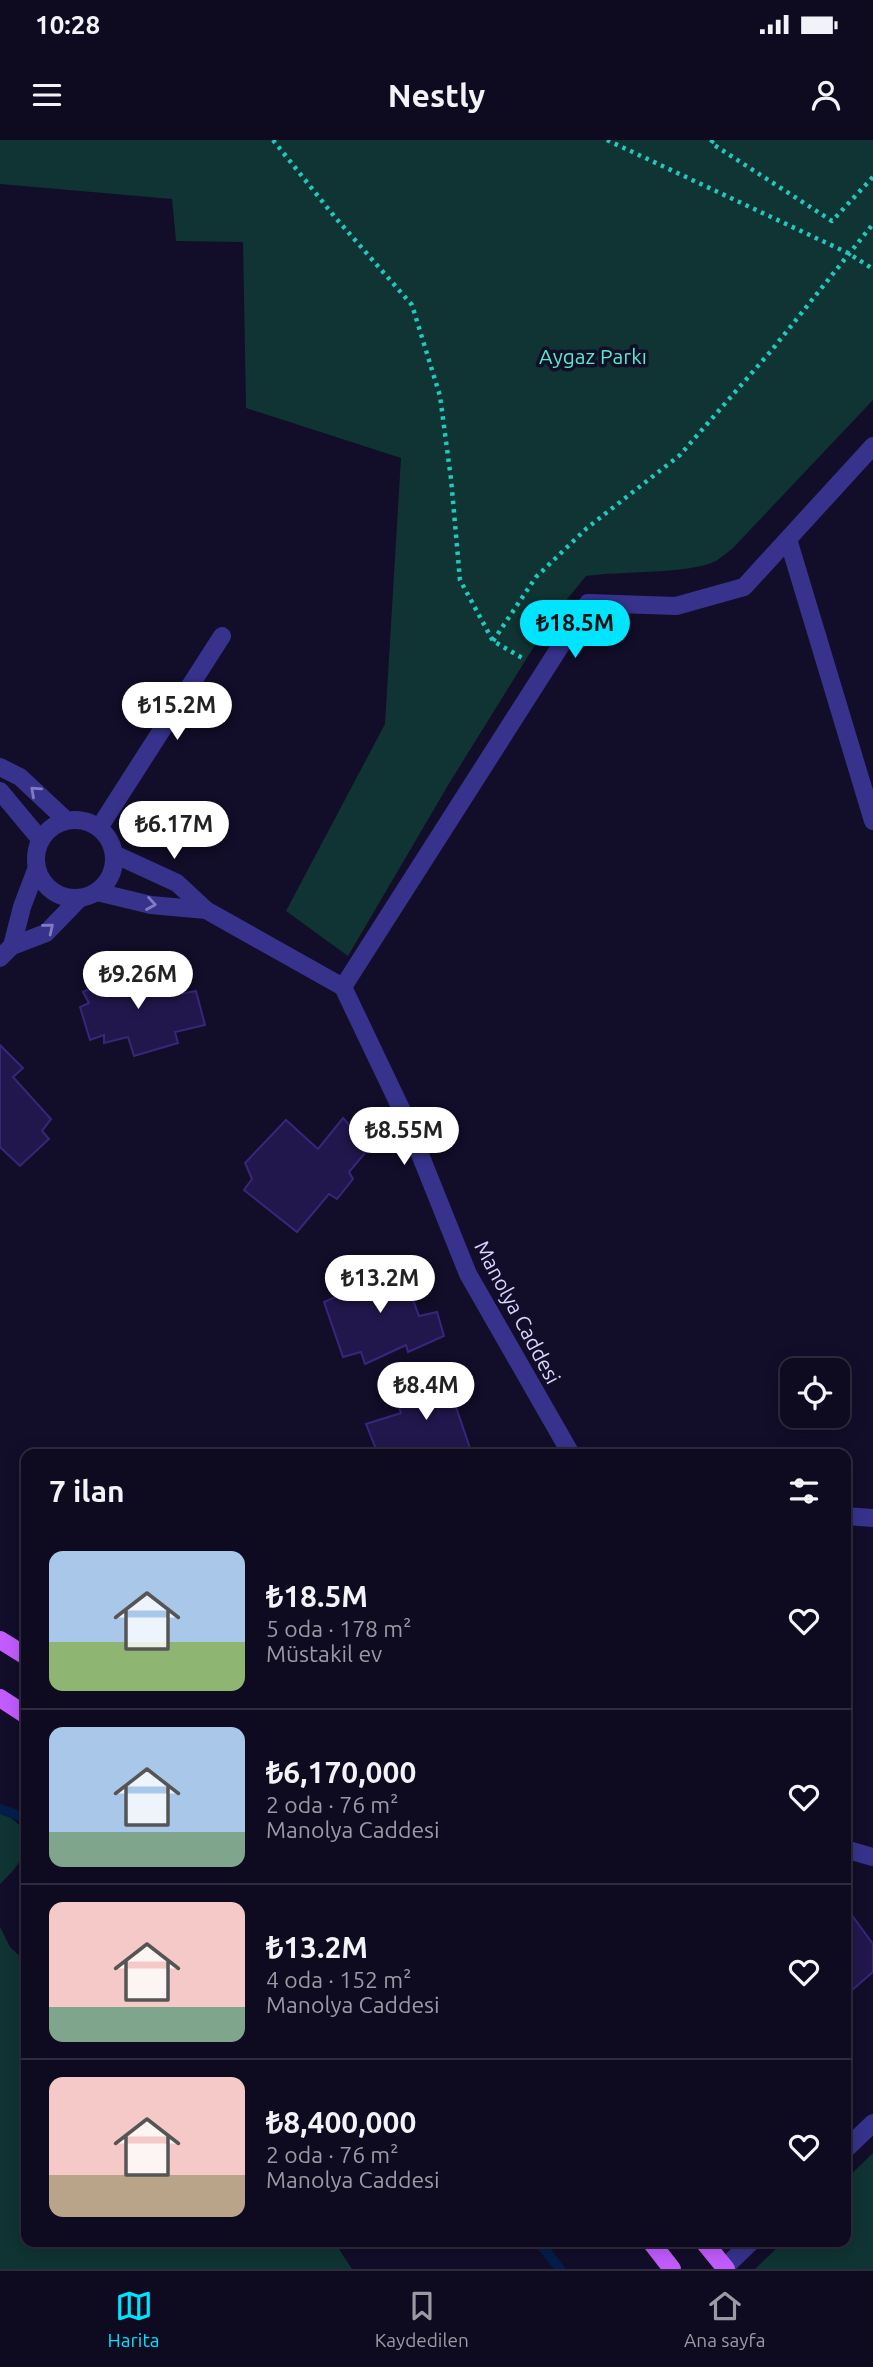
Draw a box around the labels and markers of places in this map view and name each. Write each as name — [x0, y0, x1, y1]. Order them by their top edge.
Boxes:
pin: ₺18.5M — [518, 601, 632, 660]
pin: ₺15.2M — [120, 682, 234, 742]
pin: ₺6.17M — [117, 802, 231, 861]
pin: ₺9.26M — [81, 952, 195, 1011]
pin: ₺8.55M — [347, 1108, 461, 1167]
pin: ₺13.2M — [323, 1256, 437, 1315]
pin: ₺8.4M — [377, 1362, 475, 1422]

